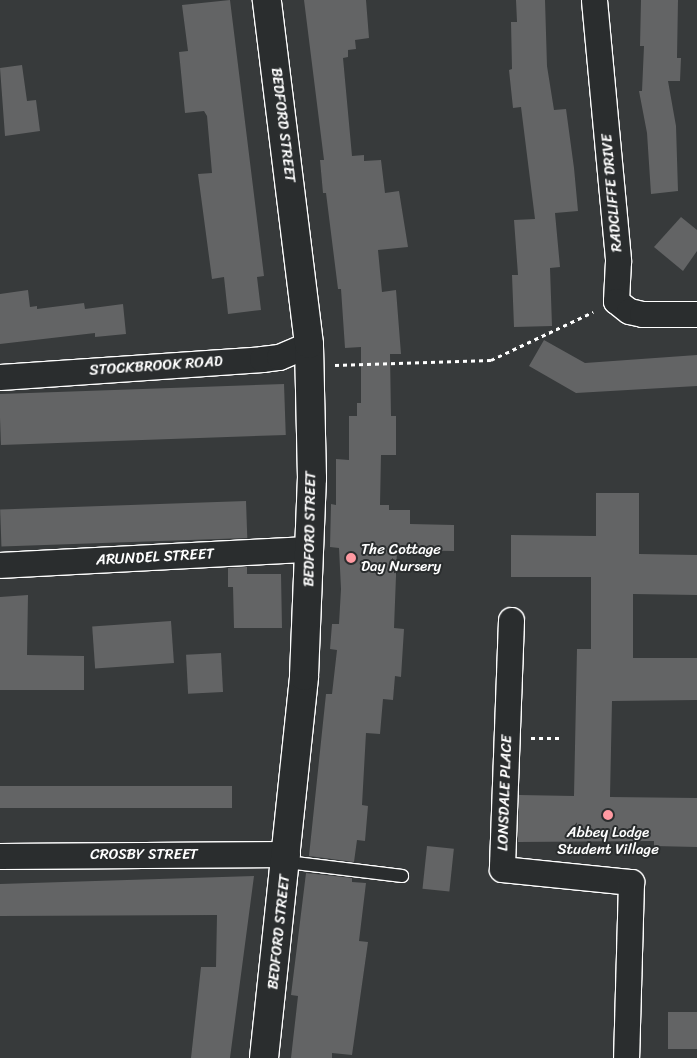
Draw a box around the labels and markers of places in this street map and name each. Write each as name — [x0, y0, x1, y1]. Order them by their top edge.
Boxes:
place label: The Cottage Day Nursery — [361, 540, 442, 575]
marker: The Cottage Day Nursery — [345, 552, 357, 564]
marker: Abbey Lodge Student Village — [602, 809, 614, 821]
place label: Abbey Lodge Student Village — [557, 823, 659, 858]

